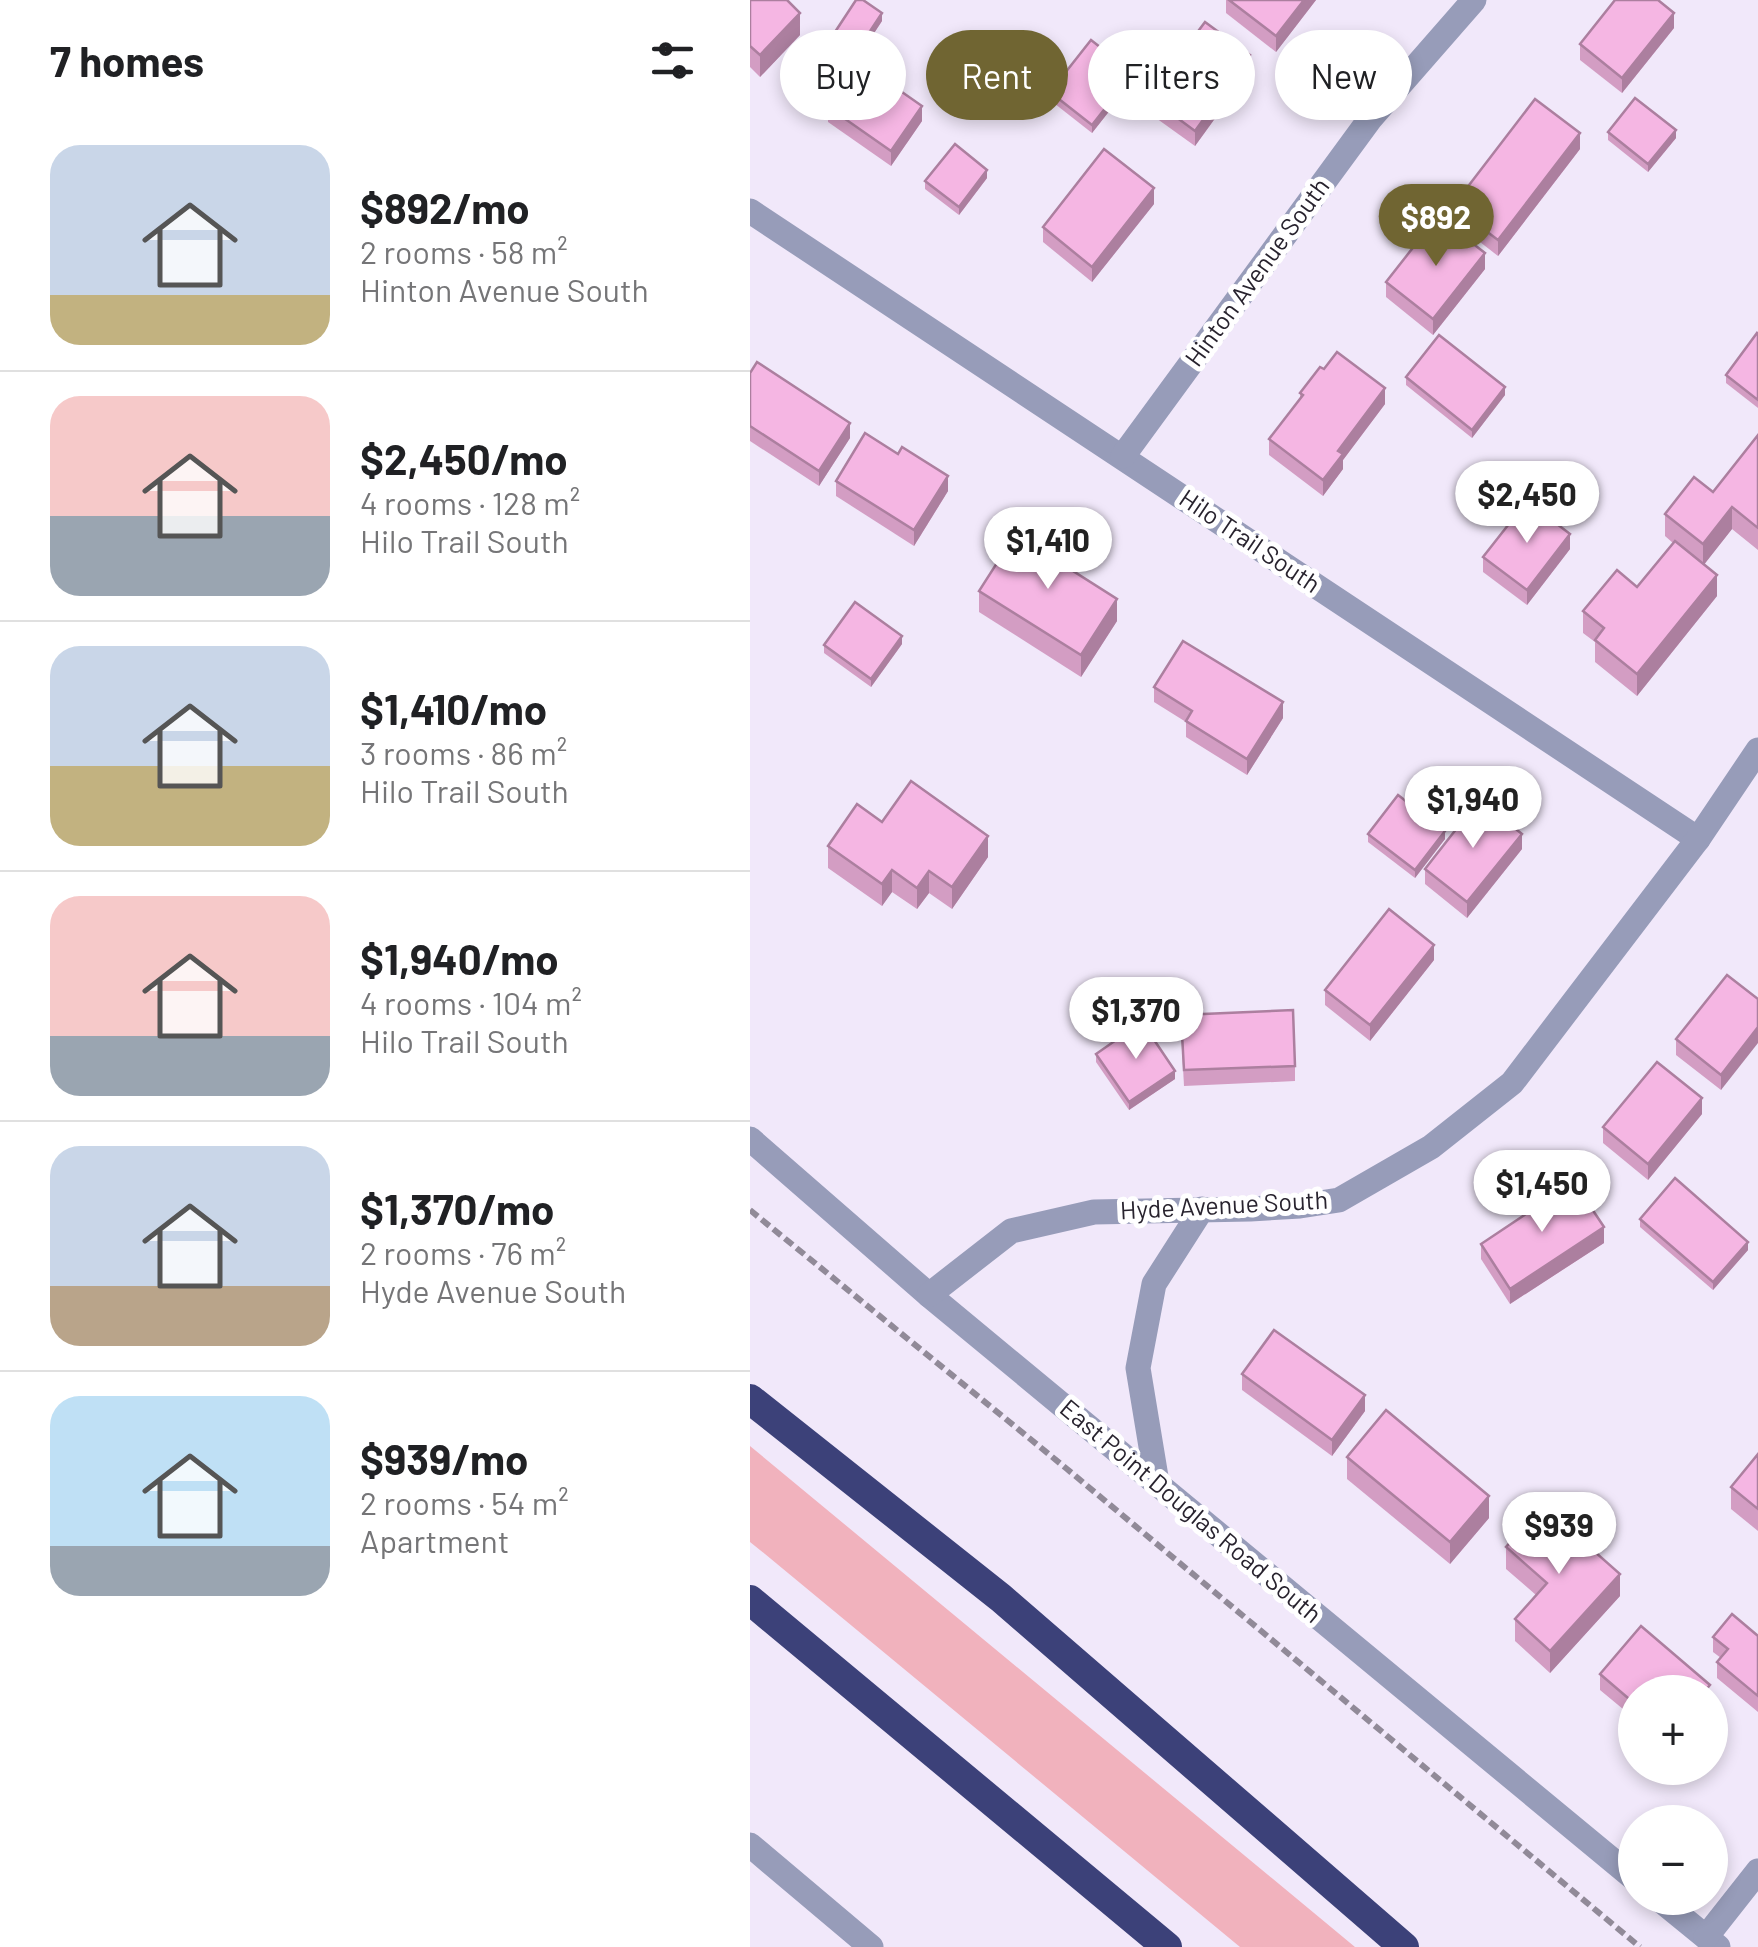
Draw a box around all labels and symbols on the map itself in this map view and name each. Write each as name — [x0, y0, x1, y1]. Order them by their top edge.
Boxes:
street label: Hinton Avenue South — [1178, 171, 1335, 372]
pin: $892 — [1377, 184, 1495, 269]
pin: $2,450 — [1446, 461, 1608, 546]
street label: Hilo Trail South — [1175, 482, 1327, 598]
pin: $1,410 — [967, 507, 1129, 592]
pin: $1,940 — [1392, 766, 1554, 851]
pin: $1,370 — [1055, 977, 1217, 1062]
pin: $1,450 — [1461, 1150, 1623, 1235]
street label: Hyde Avenue South — [1119, 1184, 1329, 1224]
street label: East Point Douglas Road South — [1055, 1392, 1328, 1628]
pin: $939 — [1500, 1492, 1618, 1577]

